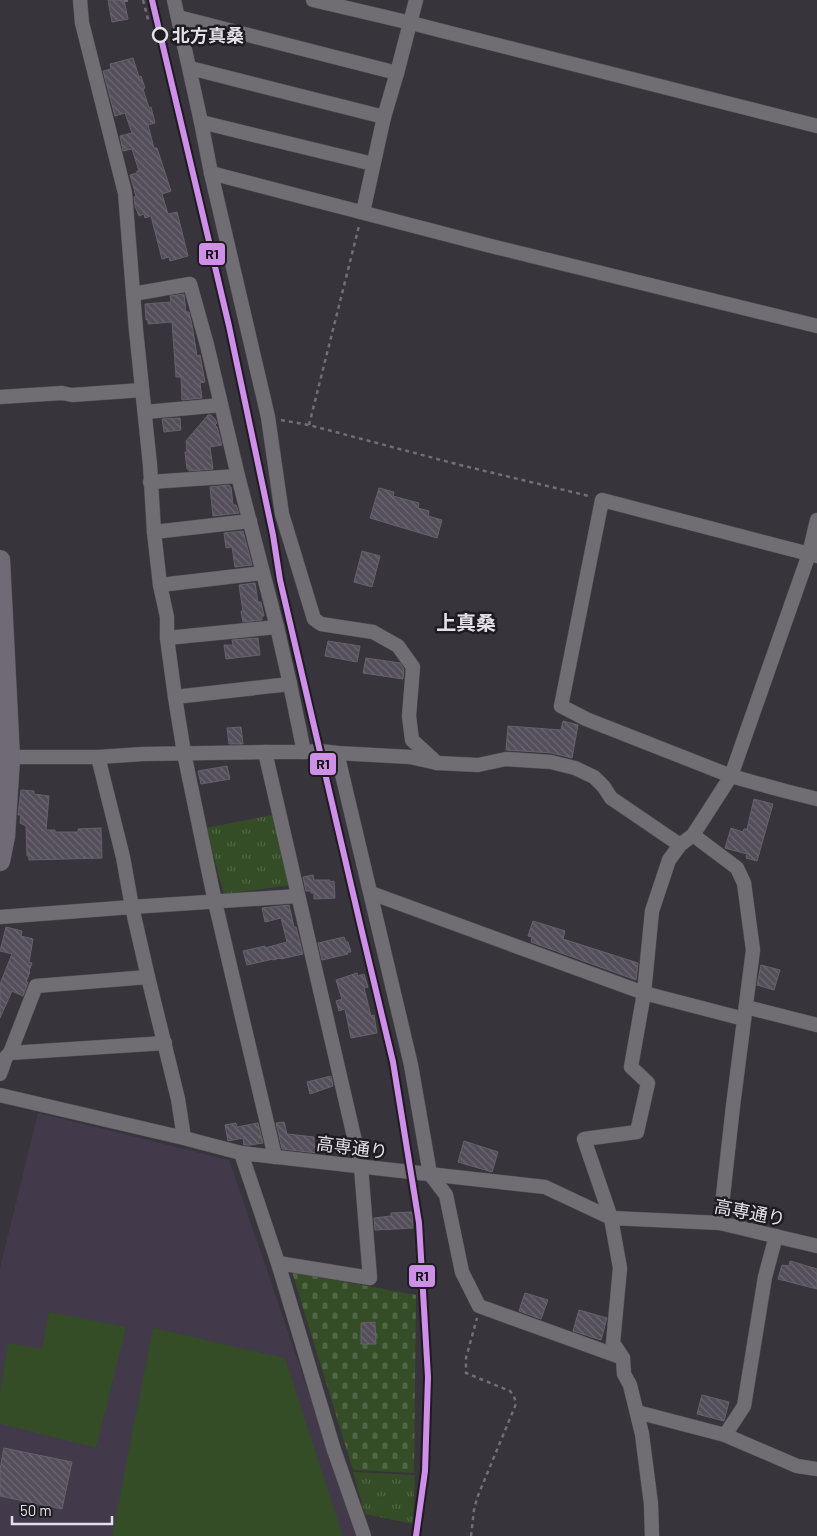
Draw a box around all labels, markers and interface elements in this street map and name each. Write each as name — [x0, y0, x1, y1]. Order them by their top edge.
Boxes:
place label: 北方真桑 — [172, 24, 244, 46]
marker: 北方真桑 — [152, 27, 168, 43]
line badge: R1 — [198, 242, 226, 266]
text: R1 — [205, 245, 219, 262]
district label: 上真桑 — [436, 610, 496, 634]
line badge: R1 — [309, 752, 337, 776]
text: R1 — [316, 755, 330, 772]
street label: 高専通り — [315, 1132, 389, 1162]
street label: 高専通り — [713, 1194, 787, 1230]
line badge: R1 — [408, 1264, 436, 1288]
text: R1 — [415, 1267, 429, 1284]
scale bar — [12, 1494, 112, 1526]
text: 50 m — [20, 1501, 52, 1519]

